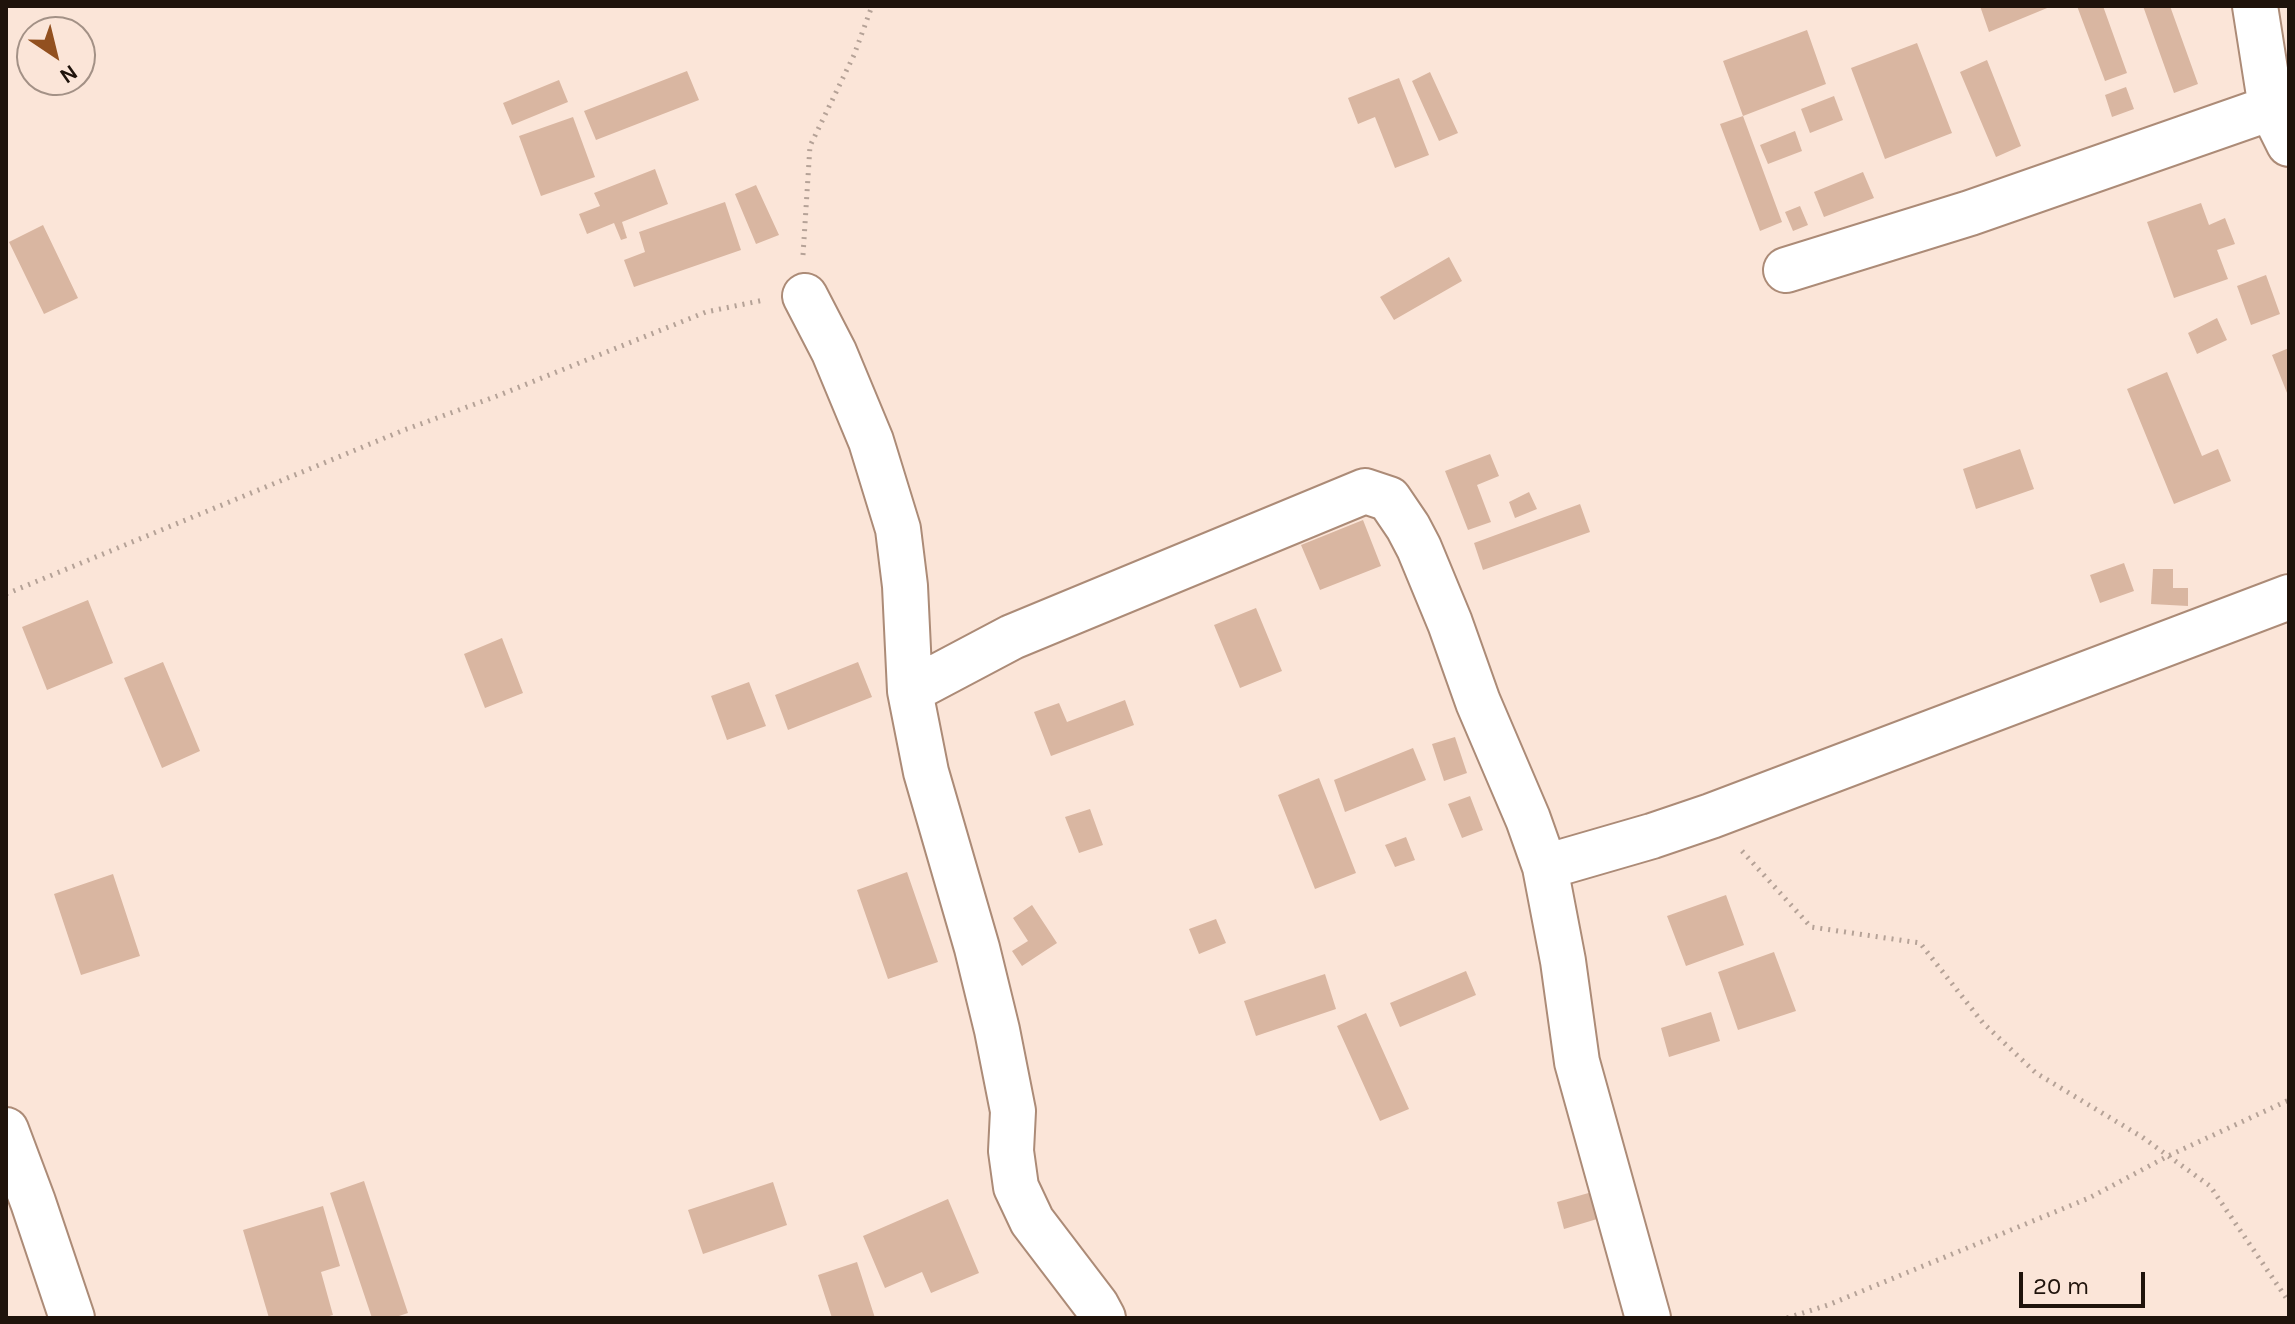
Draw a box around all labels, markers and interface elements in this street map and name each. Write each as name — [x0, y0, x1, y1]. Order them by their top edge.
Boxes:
north arrow — [16, 16, 96, 96]
text: N — [55, 59, 83, 89]
scale bar — [2023, 1256, 2149, 1306]
text: 20 m — [2033, 1272, 2089, 1300]

